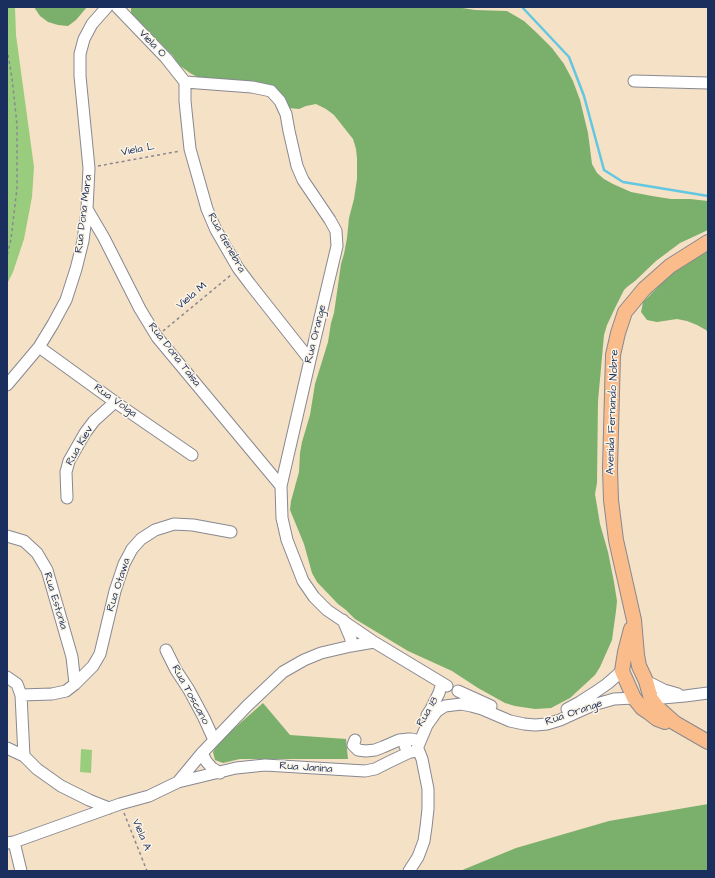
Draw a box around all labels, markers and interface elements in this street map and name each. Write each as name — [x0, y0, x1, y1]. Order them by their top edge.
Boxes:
street label: Viela O — [136, 27, 168, 61]
street label: Viela L — [120, 140, 156, 160]
street label: Rua Dona Mara — [73, 174, 95, 254]
street label: Rua Genebra — [204, 211, 248, 275]
street label: Viela M — [174, 280, 210, 312]
street label: Rua Orange — [302, 303, 330, 365]
street label: Rua Dona Taísa — [145, 320, 203, 390]
street label: Avenida Fernando Nobre — [604, 349, 622, 475]
street label: Rua Volga — [91, 381, 139, 421]
street label: Rua Kiev — [63, 424, 97, 468]
street label: Rua Otawa — [104, 557, 134, 613]
street label: Rua Estonia — [40, 571, 70, 631]
street label: Rua Toscano — [168, 663, 212, 727]
street label: Rua 18 — [414, 695, 442, 729]
street label: Rua Orange — [544, 697, 604, 729]
street label: Rua Janina — [279, 760, 333, 776]
street label: Viela A — [129, 817, 153, 853]

